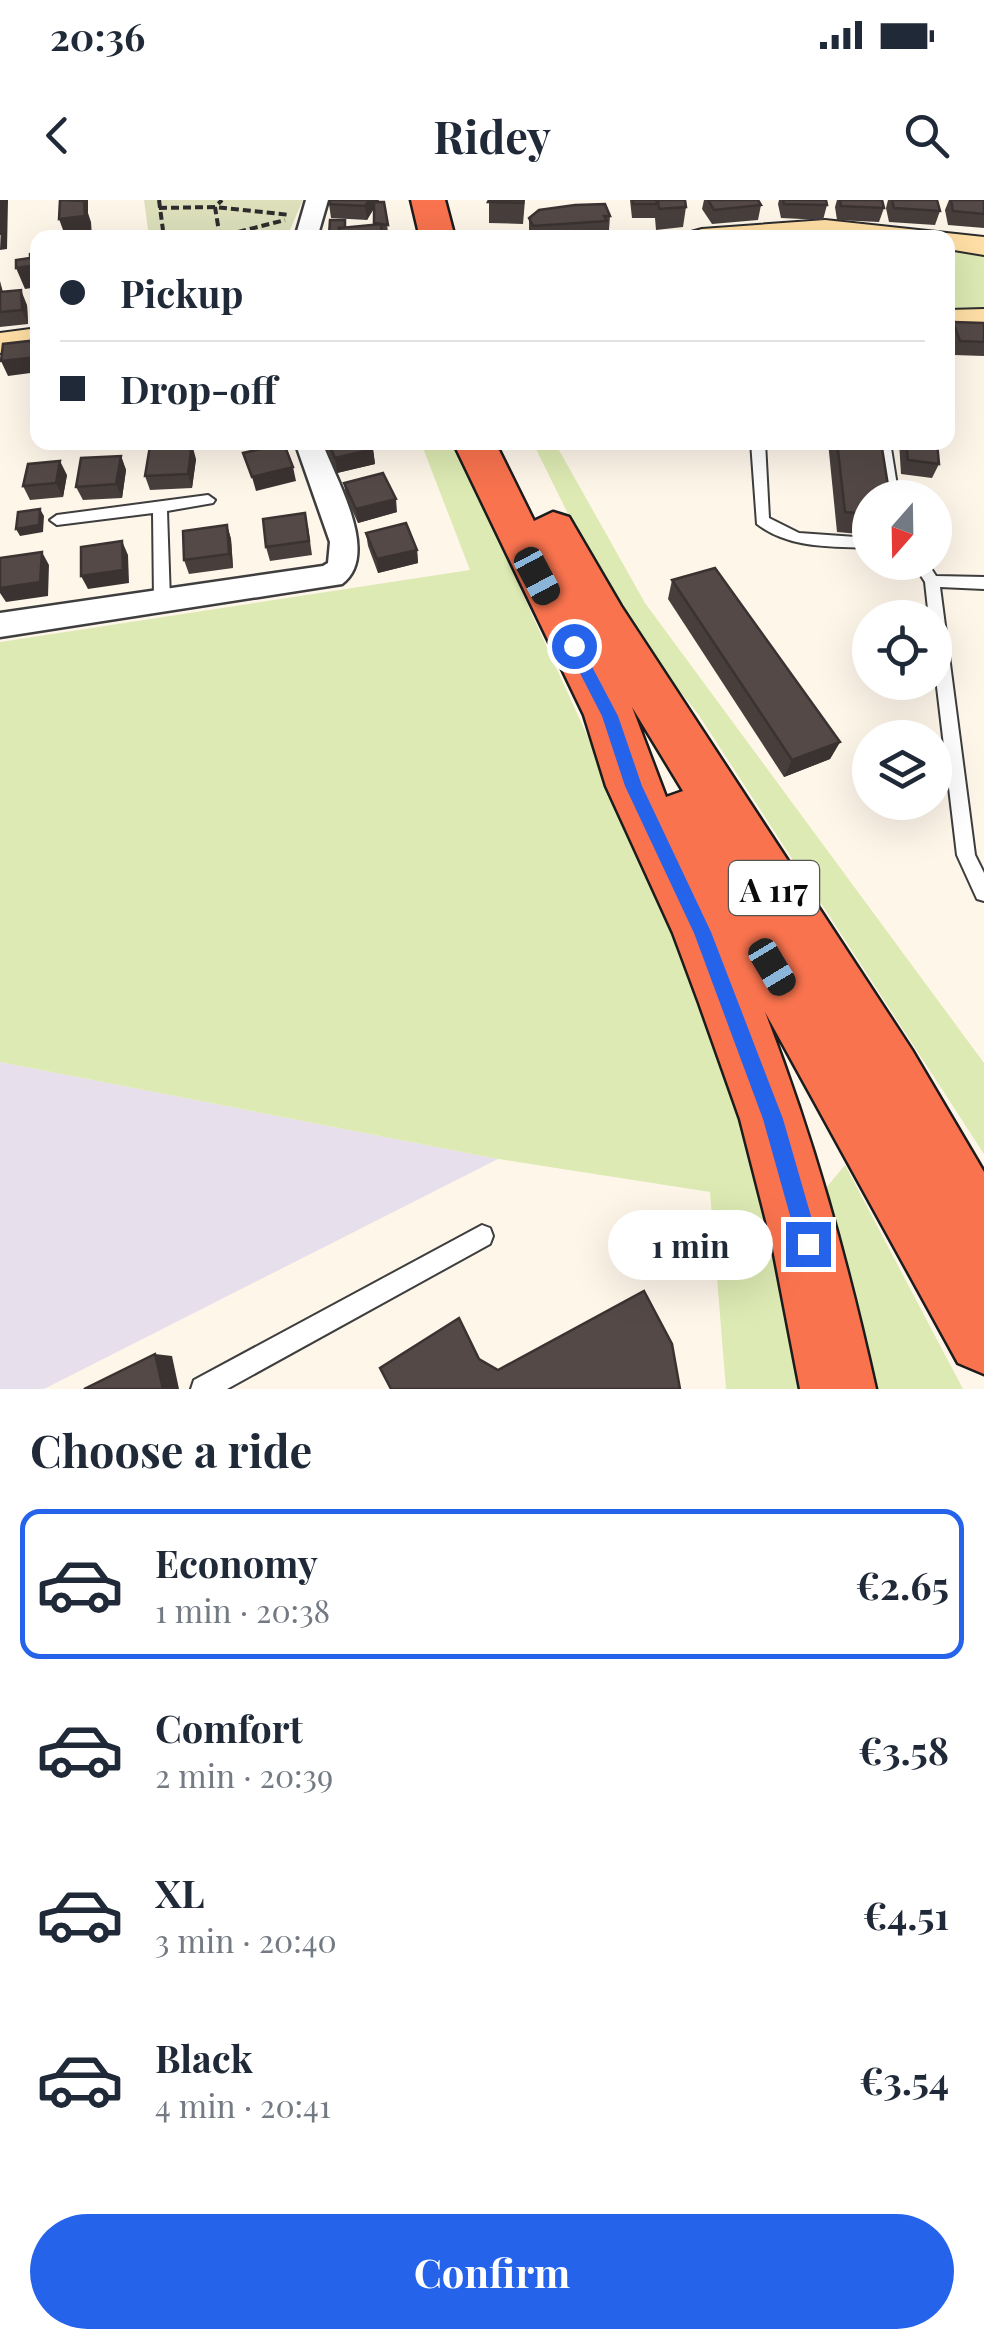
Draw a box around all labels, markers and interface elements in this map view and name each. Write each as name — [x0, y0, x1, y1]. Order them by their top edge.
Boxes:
text: 20:36 — [50, 10, 145, 61]
text: Ridey — [433, 105, 551, 165]
icon: back — [30, 108, 85, 163]
icon: search — [899, 108, 954, 163]
text: Pickup — [120, 267, 243, 318]
text: Drop-off — [120, 363, 277, 414]
north arrow — [852, 480, 952, 580]
map controls — [852, 480, 952, 820]
car — [510, 542, 564, 610]
button: locate — [852, 600, 952, 700]
route start — [552, 624, 597, 669]
button: layers — [852, 720, 952, 820]
road number: A 117 — [729, 861, 819, 915]
car — [744, 934, 800, 1000]
callout: 1 min — [608, 1209, 773, 1279]
route end — [786, 1222, 831, 1267]
text: 1 min — [651, 1223, 730, 1266]
text: Choose a ride — [30, 1419, 312, 1479]
text: Economy — [155, 1537, 318, 1588]
icon: car — [35, 1539, 125, 1629]
text: €2.65 — [856, 1559, 949, 1610]
text: 1 min · 20:38 — [155, 1588, 330, 1631]
text: Comfort — [155, 1702, 303, 1753]
icon: car — [35, 1704, 125, 1794]
text: €3.58 — [858, 1724, 949, 1775]
text: 2 min · 20:39 — [155, 1753, 333, 1796]
text: XL — [155, 1867, 204, 1918]
icon: car — [35, 1869, 125, 1959]
text: €4.51 — [863, 1889, 949, 1940]
text: 3 min · 20:40 — [155, 1918, 337, 1961]
text: Black — [155, 2032, 253, 2083]
icon: car — [35, 2034, 125, 2124]
text: €3.54 — [860, 2054, 949, 2105]
text: 4 min · 20:41 — [155, 2083, 331, 2126]
button: Confirm — [30, 2214, 954, 2329]

